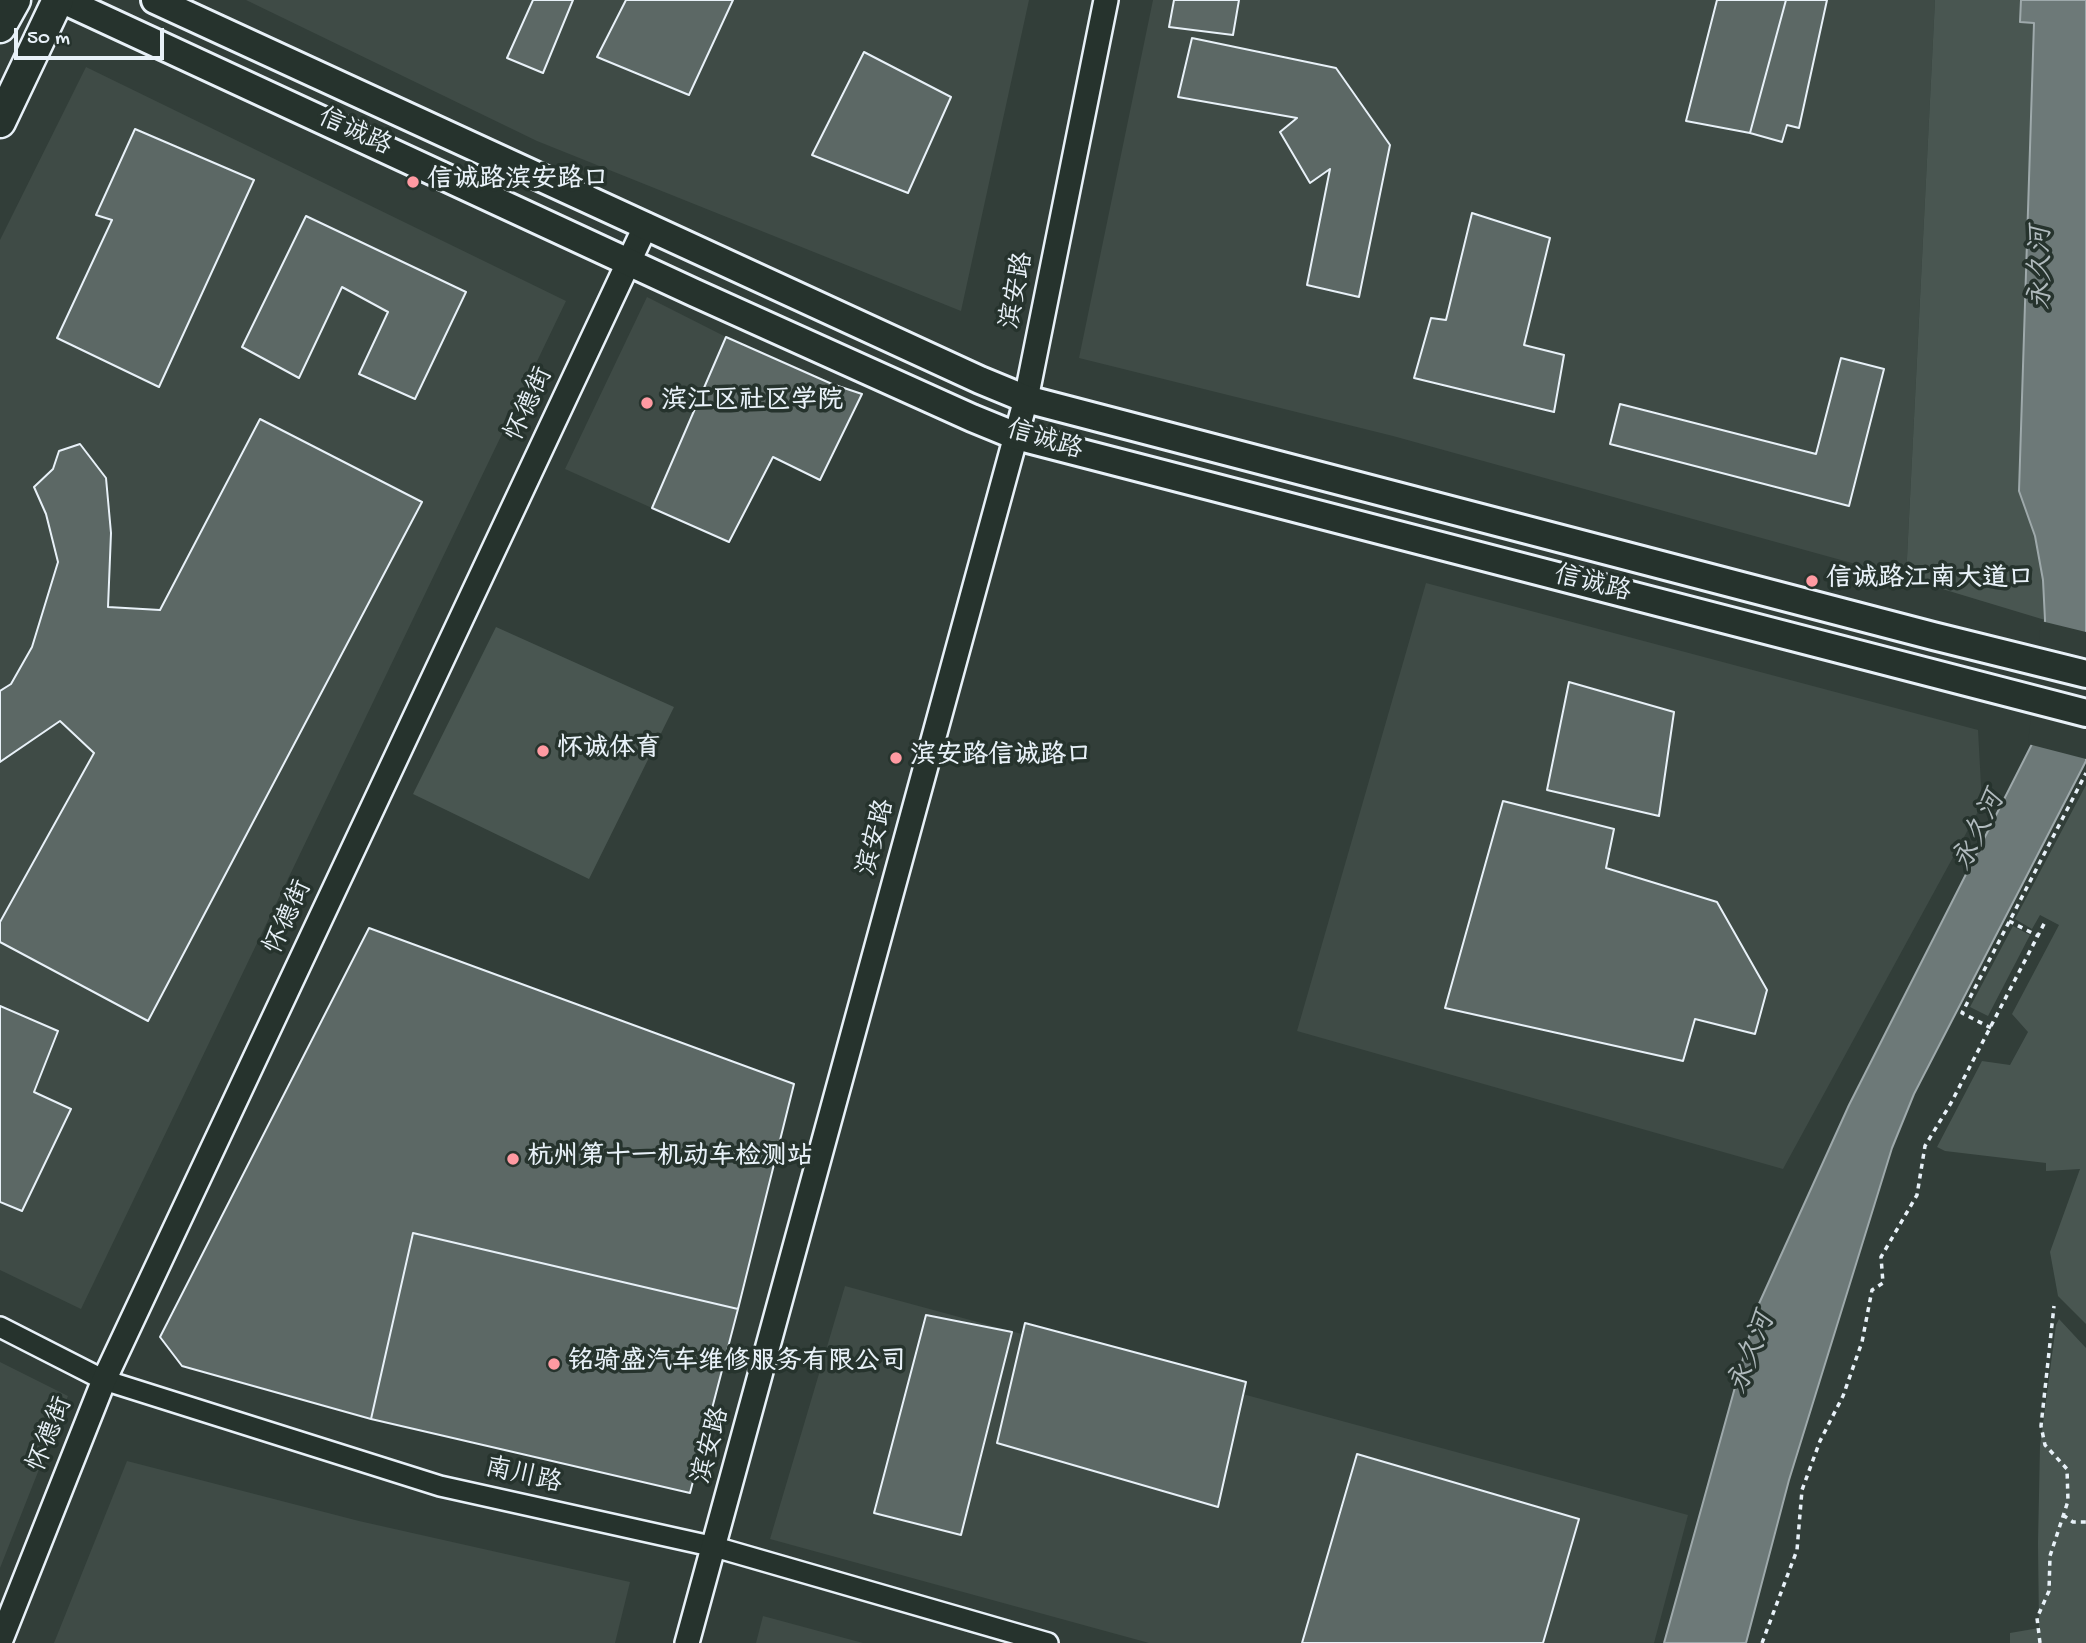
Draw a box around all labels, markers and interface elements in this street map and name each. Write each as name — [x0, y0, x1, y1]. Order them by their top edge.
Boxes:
scale bar — [18, 14, 168, 58]
text: 50 m — [27, 27, 70, 52]
street label: 信诚路 — [312, 103, 396, 165]
place label: 信诚路滨安路口 — [427, 166, 609, 198]
marker: 信诚路滨安路口 — [405, 174, 421, 190]
water label: 永久河 — [2027, 226, 2061, 310]
street label: 滨安路 — [996, 250, 1042, 332]
street label: 怀德街 — [500, 363, 562, 447]
place label: 滨江区社区学院 — [661, 387, 843, 419]
marker: 滨江区社区学院 — [639, 395, 655, 411]
street label: 信诚路 — [1002, 416, 1086, 468]
street label: 信诚路 — [1550, 561, 1634, 611]
place label: 信诚路江南大道口 — [1826, 565, 2034, 597]
marker: 信诚路江南大道口 — [1804, 573, 1820, 589]
place label: 怀诚体育 — [557, 735, 661, 767]
place label: 滨安路信诚路口 — [910, 742, 1092, 774]
marker: 怀诚体育 — [535, 743, 551, 759]
marker: 滨安路信诚路口 — [888, 750, 904, 766]
water label: 永久河 — [1947, 787, 2015, 877]
street label: 滨安路 — [853, 796, 903, 880]
street label: 怀德街 — [259, 876, 321, 960]
place label: 杭州第十一机动车检测站 — [527, 1143, 813, 1175]
marker: 杭州第十一机动车检测站 — [505, 1151, 521, 1167]
water label: 永久河 — [1723, 1309, 1785, 1399]
place label: 铭骑盛汽车维修服务有限公司 — [568, 1348, 906, 1380]
marker: 铭骑盛汽车维修服务有限公司 — [546, 1356, 562, 1372]
street label: 怀德街 — [23, 1393, 81, 1477]
street label: 滨安路 — [688, 1404, 738, 1488]
street label: 南川路 — [481, 1454, 565, 1502]

